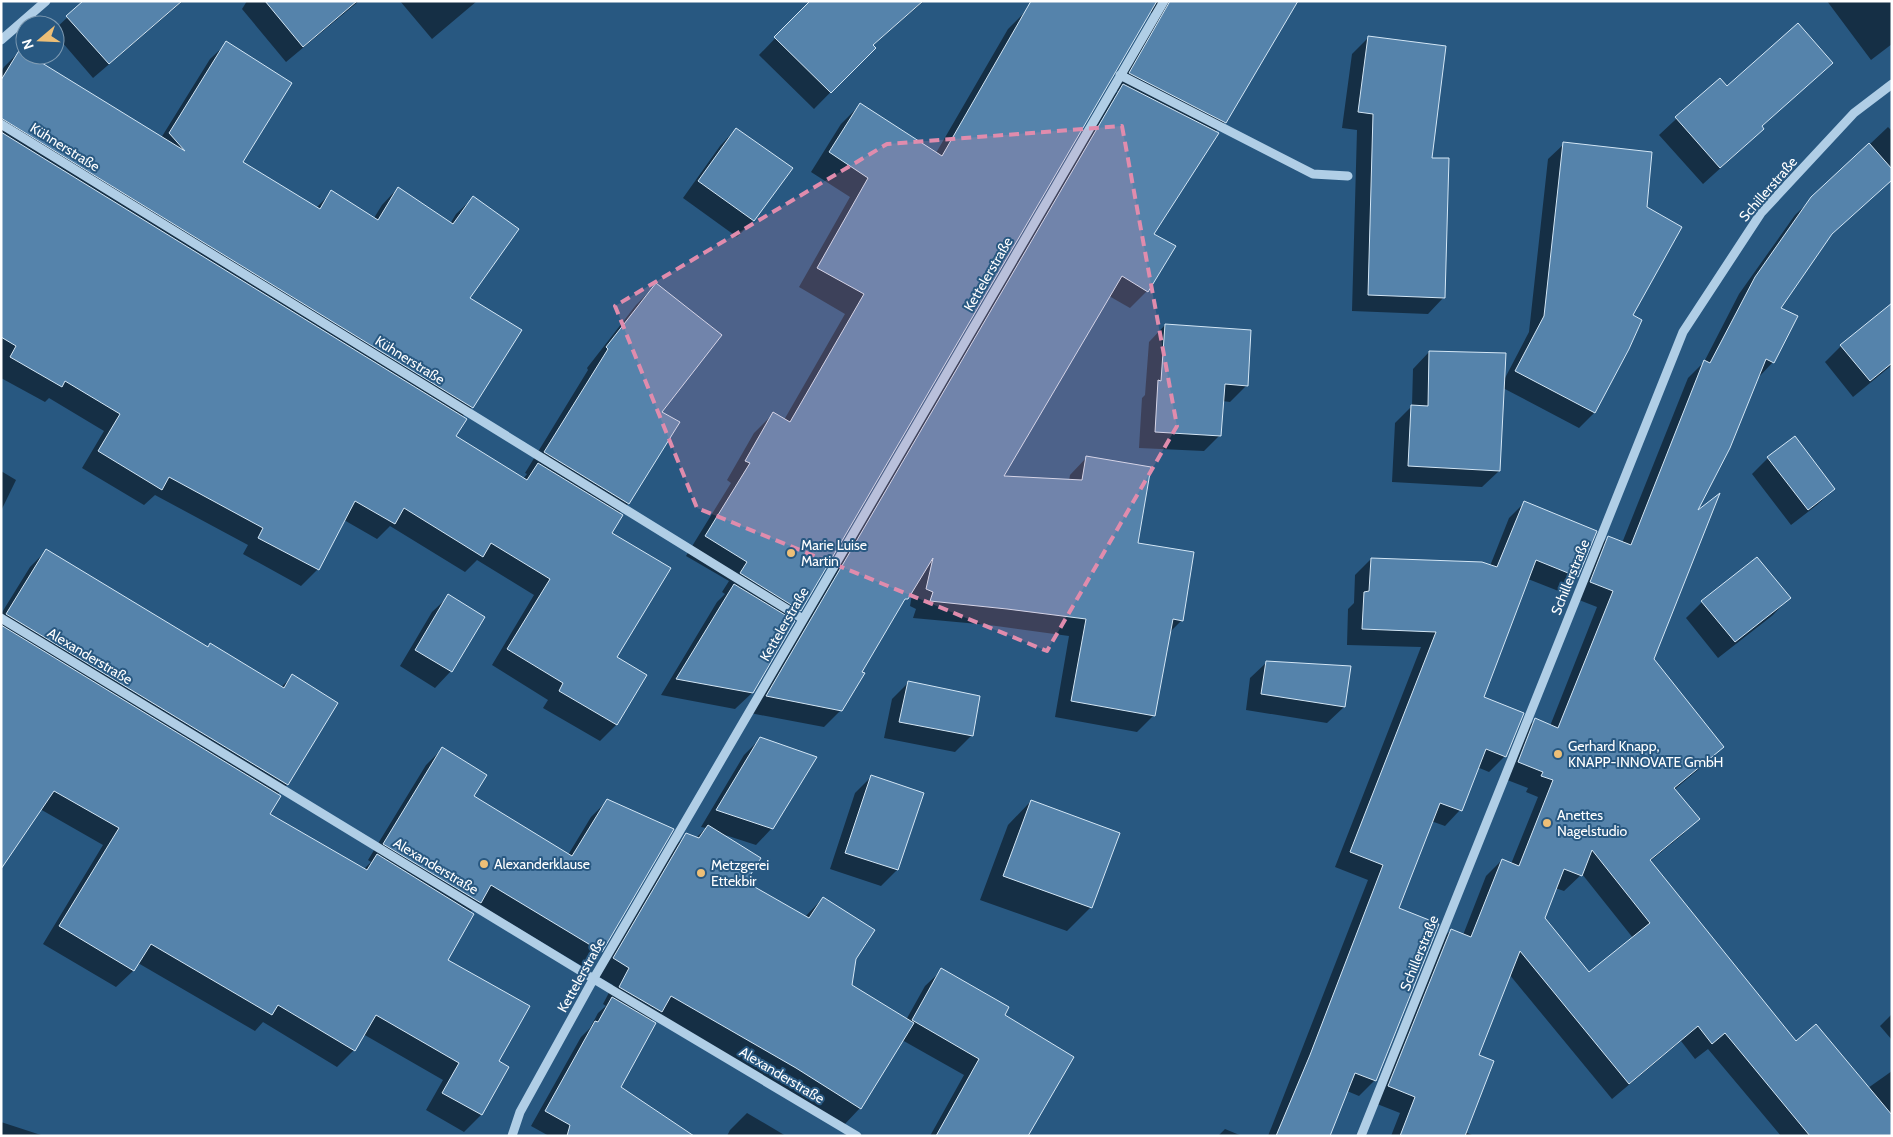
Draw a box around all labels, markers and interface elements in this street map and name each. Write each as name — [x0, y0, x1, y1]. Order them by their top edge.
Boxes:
north arrow — [15, 15, 65, 65]
text: N — [18, 37, 38, 52]
street label: Kühnerstraße — [27, 119, 103, 175]
street label: Schillerstraße — [1735, 153, 1801, 225]
street label: Kettelerstraße — [960, 234, 1016, 314]
street label: Kühnerstraße — [372, 332, 448, 388]
place label: Marie Luise Martin — [801, 536, 867, 570]
street label: Schillerstraße — [1547, 537, 1593, 617]
marker: Marie Luise Martin — [785, 547, 797, 559]
street label: Kettelerstraße — [756, 584, 812, 664]
street label: Alexanderstraße — [44, 624, 136, 688]
place label: Gerhard Knapp, KNAPP-INNOVATE GmbH — [1568, 737, 1723, 771]
marker: Gerhard Knapp, KNAPP-INNOVATE GmbH — [1552, 748, 1564, 760]
place label: Anettes Nagelstudio — [1557, 806, 1627, 840]
marker: Anettes Nagelstudio — [1541, 817, 1553, 829]
street label: Alexanderstraße — [390, 834, 482, 898]
place label: Alexanderklause — [494, 855, 590, 873]
place label: Metzgerei Ettekbir — [711, 856, 769, 890]
marker: Alexanderklause — [478, 858, 490, 870]
marker: Metzgerei Ettekbir — [695, 867, 707, 879]
street label: Schillerstraße — [1396, 913, 1442, 993]
street label: Kettelerstraße — [553, 934, 609, 1016]
street label: Alexanderstraße — [736, 1043, 828, 1107]

